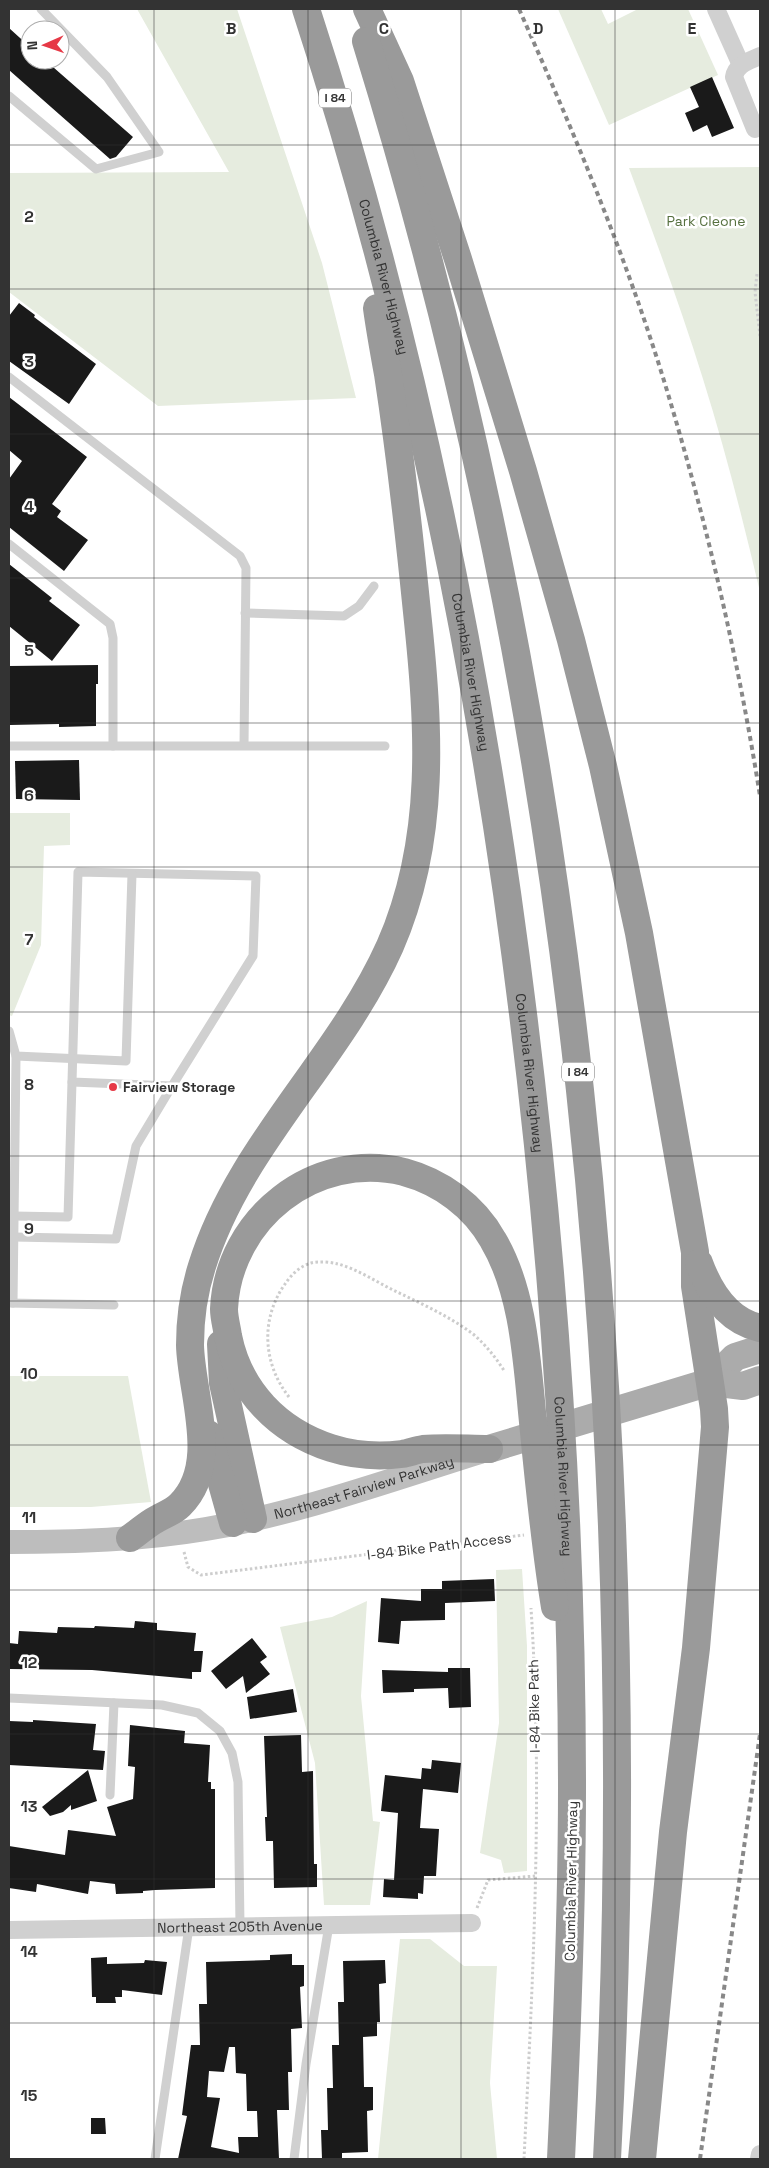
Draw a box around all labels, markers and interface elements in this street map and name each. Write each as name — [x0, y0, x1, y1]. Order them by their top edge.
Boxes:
text: B — [226, 18, 236, 39]
text: C — [379, 18, 389, 39]
text: D — [533, 18, 543, 39]
text: E — [688, 18, 697, 39]
north arrow — [20, 20, 70, 70]
text: N — [23, 40, 41, 50]
road number: I 84 — [319, 89, 351, 108]
street label: Columbia River Highway — [355, 197, 413, 357]
text: 2 — [24, 206, 34, 227]
park label: Park Cleone — [667, 212, 745, 230]
text: 3 — [24, 351, 34, 372]
text: 4 — [24, 496, 34, 517]
street label: Columbia River Highway — [448, 592, 494, 753]
text: 5 — [24, 640, 34, 661]
text: 6 — [24, 785, 34, 806]
text: 7 — [25, 929, 34, 950]
street label: Columbia River Highway — [512, 992, 548, 1153]
road number: I 84 — [562, 1062, 594, 1082]
text: 8 — [24, 1074, 34, 1095]
place label: Fairview Storage — [123, 1078, 235, 1096]
marker: Fairview Storage — [107, 1081, 119, 1093]
text: 9 — [24, 1218, 34, 1239]
text: 10 — [20, 1363, 38, 1384]
street label: Columbia River Highway — [550, 1396, 576, 1557]
street label: Northeast Fairview Parkway — [272, 1452, 456, 1523]
text: 11 — [22, 1507, 36, 1528]
street label: I-84 Bike Path Access — [366, 1528, 512, 1564]
text: 12 — [21, 1652, 37, 1673]
street label: I-84 Bike Path — [524, 1659, 544, 1753]
text: 13 — [21, 1796, 38, 1817]
street label: Columbia River Highway — [561, 1801, 581, 1961]
street label: Northeast 205th Avenue — [157, 1916, 323, 1937]
text: 14 — [20, 1941, 38, 1962]
text: 15 — [21, 2085, 38, 2106]

